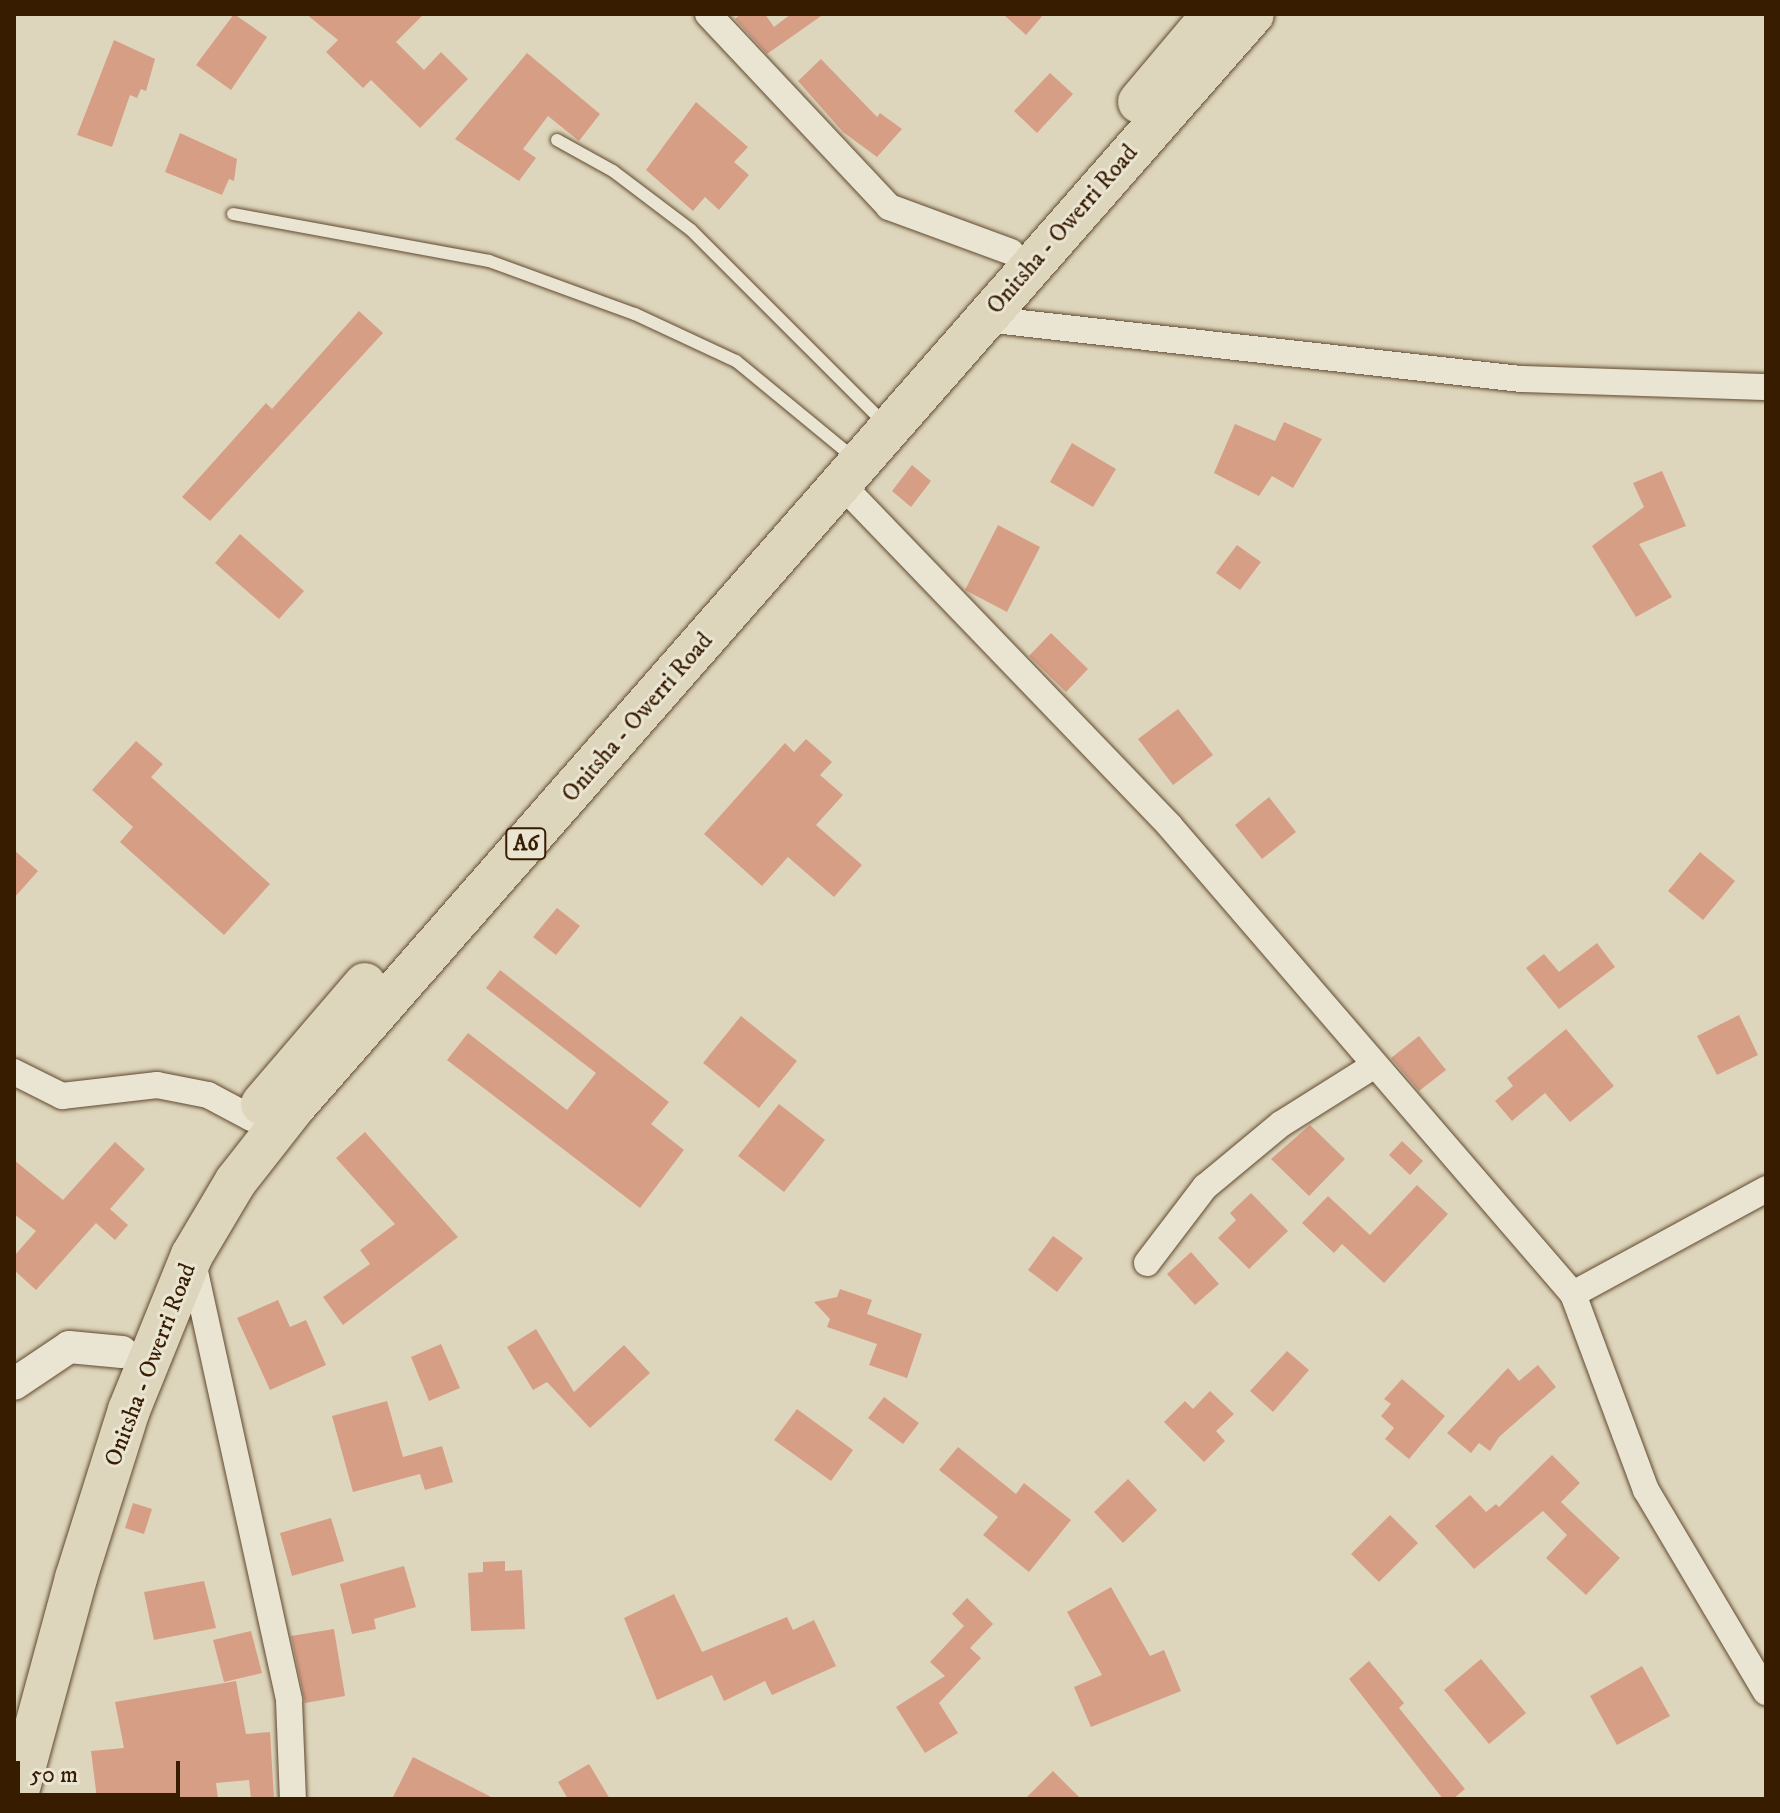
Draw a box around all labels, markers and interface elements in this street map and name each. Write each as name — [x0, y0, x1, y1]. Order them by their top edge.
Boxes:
street label: Onitsha - Owerri Road — [982, 139, 1144, 321]
street label: Onitsha - Owerri Road — [557, 627, 719, 809]
road number: A6 — [504, 826, 548, 862]
street label: Onitsha - Owerri Road — [99, 1259, 203, 1471]
scale bar — [20, 1745, 184, 1795]
text: 50 m — [30, 1760, 78, 1790]

